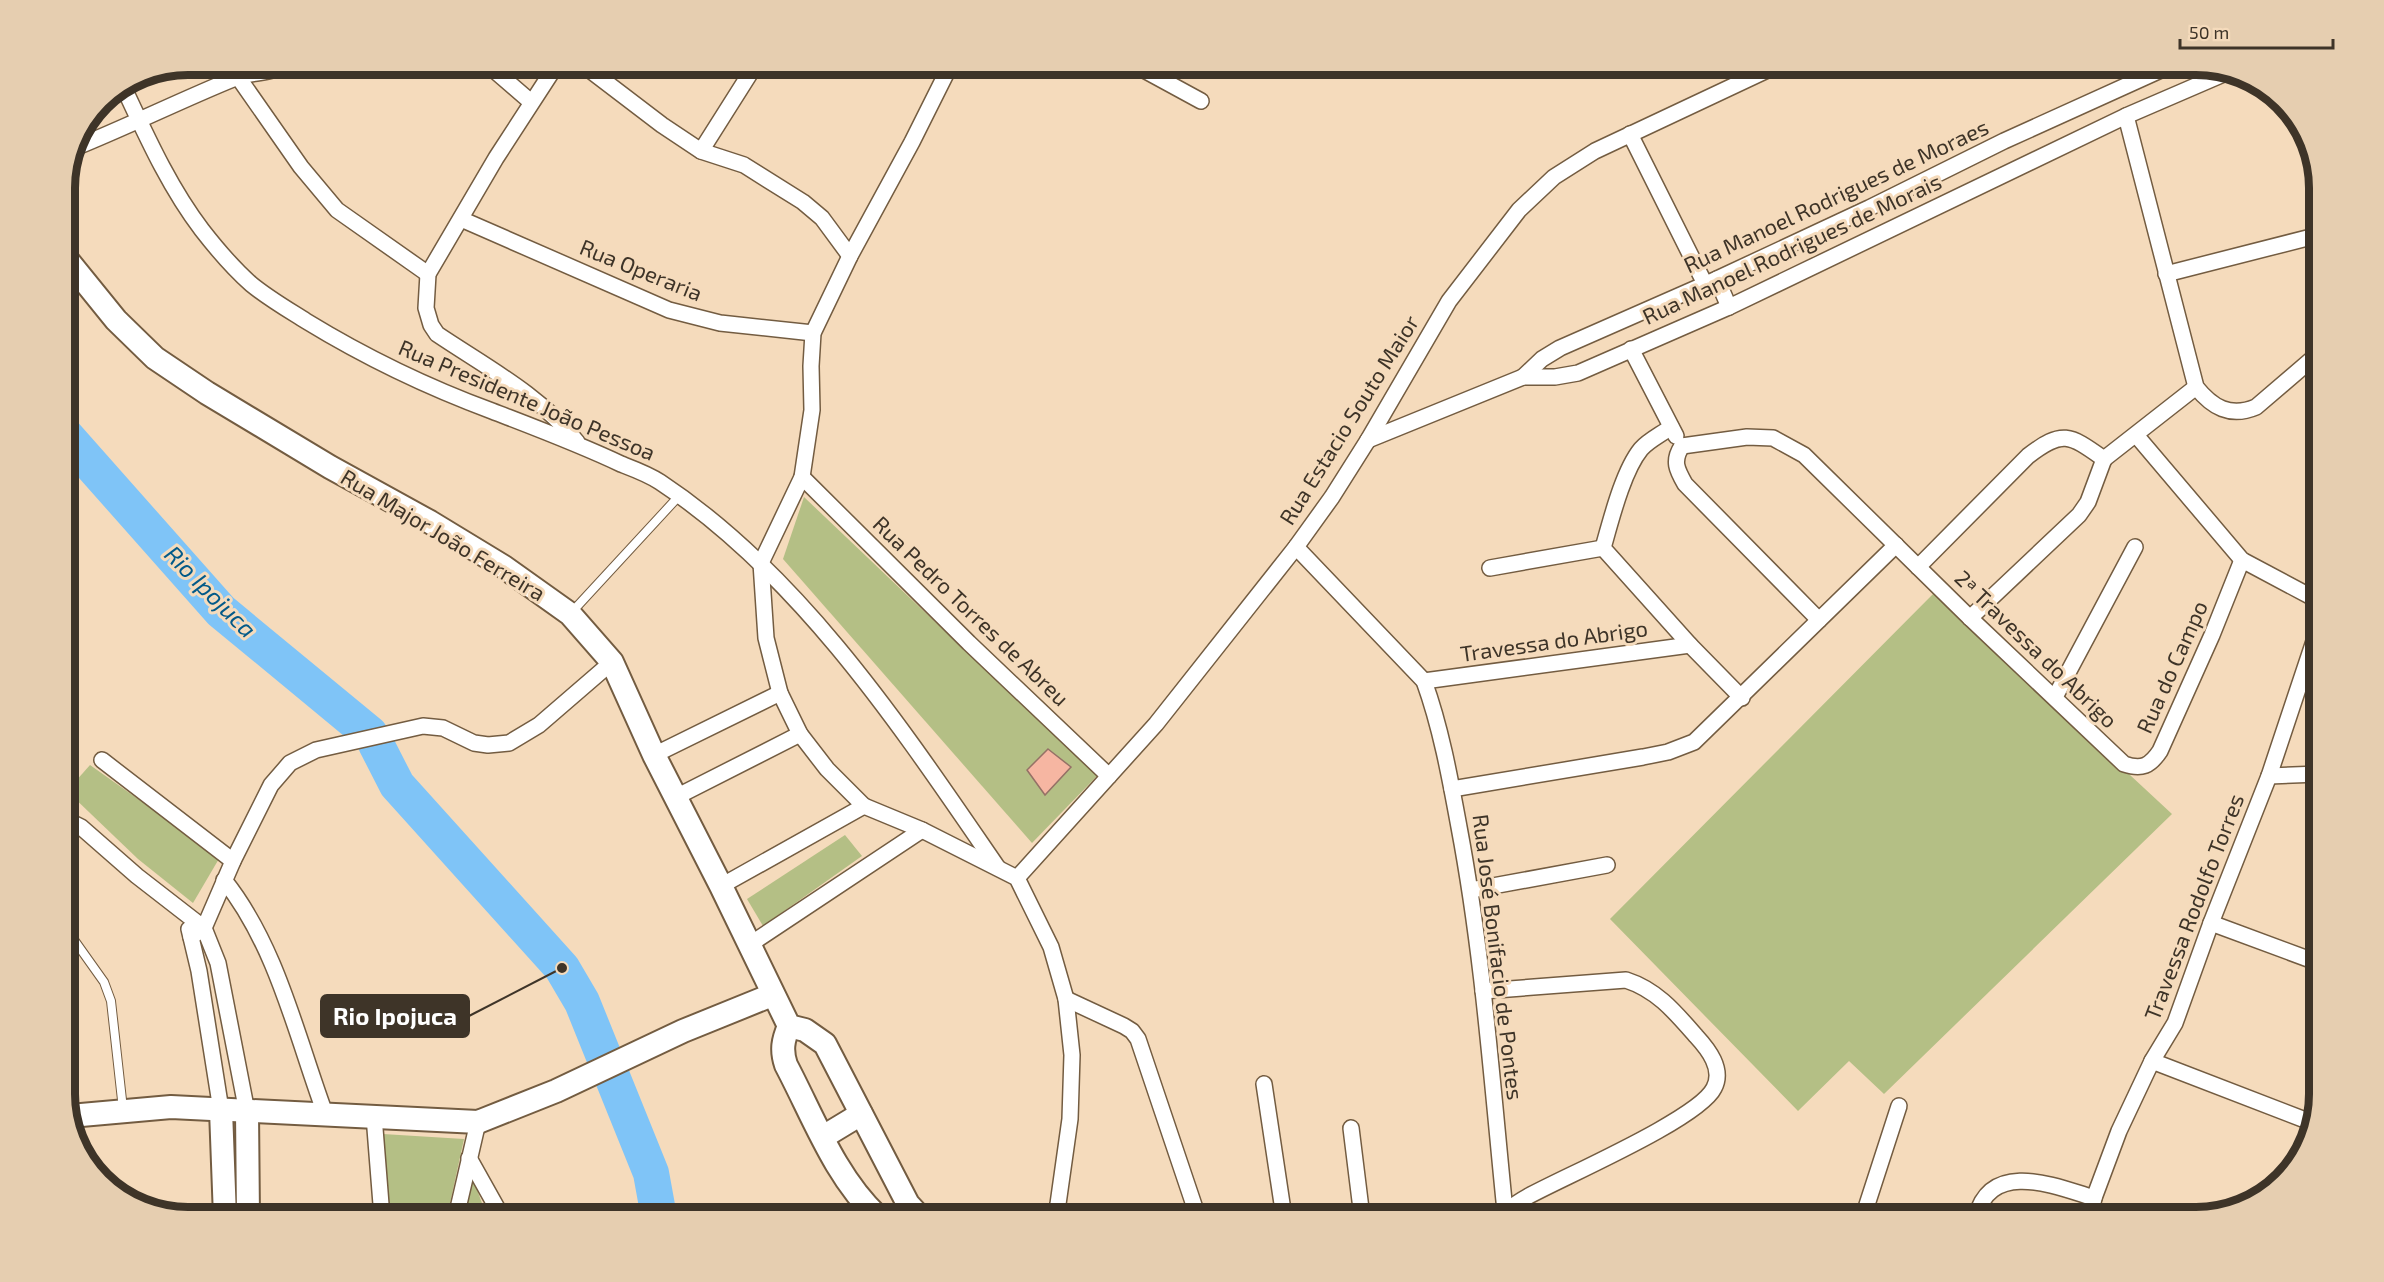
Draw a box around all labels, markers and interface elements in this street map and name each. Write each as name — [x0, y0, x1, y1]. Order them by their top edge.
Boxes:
scale bar — [2180, 12, 2333, 50]
text: 50 m — [2189, 21, 2229, 43]
street label: Rua Manoel Rodrigues de Moraes — [1679, 113, 1992, 277]
street label: Rua Manoel Rodrigues de Morais — [1638, 167, 1945, 329]
street label: Rua Operaria — [576, 233, 706, 305]
street label: Rua Estacio Souto Maior — [1273, 310, 1423, 529]
street label: Rua Presidente João Pessoa — [395, 333, 659, 465]
street label: Rua Major João Ferreira — [336, 463, 550, 606]
street label: Rua Pedro Torres de Abreu — [868, 510, 1075, 711]
water label: Rio Ipojuca — [159, 539, 263, 643]
street label: 2ª Travessa do Abrigo — [1950, 564, 2123, 732]
street label: Rua do Campo — [2130, 596, 2212, 737]
street label: Travessa do Abrigo — [1458, 614, 1649, 666]
street label: Travessa Rodolfo Torres — [2138, 790, 2248, 1023]
street label: Rua José Bonifacio de Pontes — [1469, 812, 1529, 1101]
callout: Rio Ipojuca — [321, 995, 469, 1037]
text: Rio Ipojuca — [333, 1001, 457, 1030]

